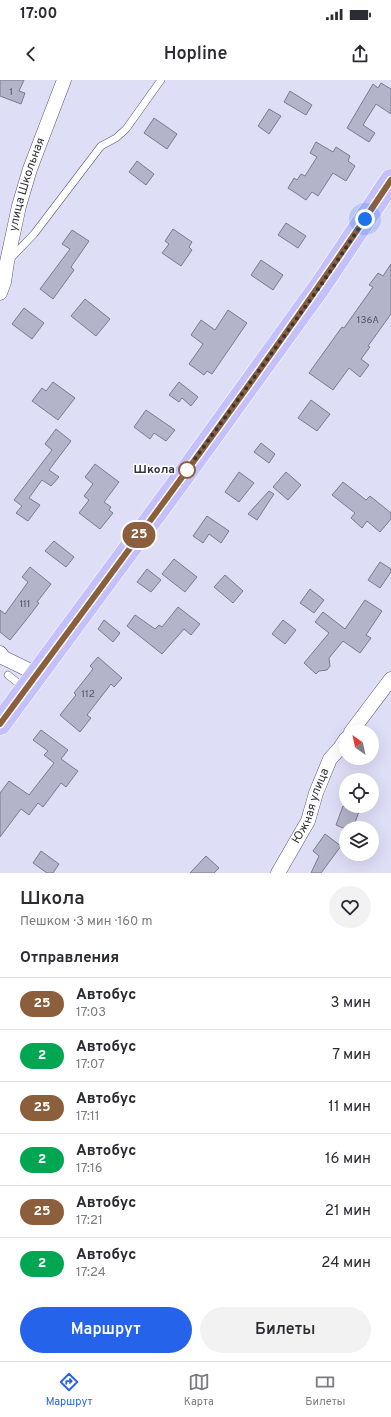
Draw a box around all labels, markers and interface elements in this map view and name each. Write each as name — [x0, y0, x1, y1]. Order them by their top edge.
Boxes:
text: 17:00 — [20, 5, 57, 24]
icon: back — [20, 43, 42, 65]
text: Hopline — [164, 43, 227, 66]
icon: share — [349, 43, 371, 65]
house number: 1 — [9, 86, 13, 99]
street label: улица Школьная — [6, 135, 49, 233]
your location — [355, 209, 375, 229]
house number: 136А — [357, 314, 379, 327]
marker: Школа — [178, 461, 196, 479]
place label: Школа — [134, 462, 175, 478]
line badge: 25 — [121, 522, 157, 548]
text: 25 — [130, 526, 148, 543]
house number: 111 — [19, 598, 31, 611]
house number: 112 — [81, 688, 95, 701]
north arrow — [339, 725, 379, 765]
map controls — [339, 725, 379, 861]
street label: Южная улица — [288, 766, 333, 847]
button: locate — [339, 773, 379, 813]
button: layers — [339, 821, 379, 861]
button: heart — [329, 886, 371, 928]
text: Школа — [20, 887, 85, 911]
text: Пешком · 3 мин · 160 m — [20, 914, 152, 930]
text: Отправления — [20, 949, 119, 968]
text: Автобус — [76, 986, 136, 1005]
text: 3 мин — [330, 994, 371, 1013]
text: 25 — [33, 995, 51, 1012]
text: 17:03 — [76, 1005, 106, 1021]
text: Автобус — [76, 1038, 136, 1057]
text: 7 мин — [332, 1046, 371, 1065]
text: 2 — [38, 1047, 46, 1064]
text: 17:07 — [76, 1057, 105, 1073]
text: Автобус — [76, 1090, 136, 1109]
text: 11 мин — [328, 1098, 371, 1117]
text: 25 — [33, 1099, 51, 1116]
text: 17:11 — [76, 1109, 100, 1125]
text: Автобус — [76, 1142, 136, 1161]
text: 16 мин — [325, 1150, 371, 1169]
text: 2 — [38, 1151, 46, 1168]
text: 17:16 — [76, 1161, 103, 1177]
text: Автобус — [76, 1194, 136, 1213]
text: 21 мин — [325, 1202, 371, 1221]
text: 25 — [33, 1203, 51, 1220]
text: 17:21 — [76, 1213, 103, 1229]
text: Автобус — [76, 1246, 136, 1265]
text: 24 мин — [321, 1254, 371, 1273]
text: 2 — [38, 1255, 46, 1272]
text: 17:24 — [76, 1265, 106, 1281]
button: Маршрут — [20, 1307, 192, 1353]
button: Билеты — [200, 1307, 371, 1353]
tab: Маршрут — [46, 1371, 92, 1409]
tab: Карта — [184, 1371, 214, 1409]
tab: Билеты — [305, 1371, 345, 1409]

